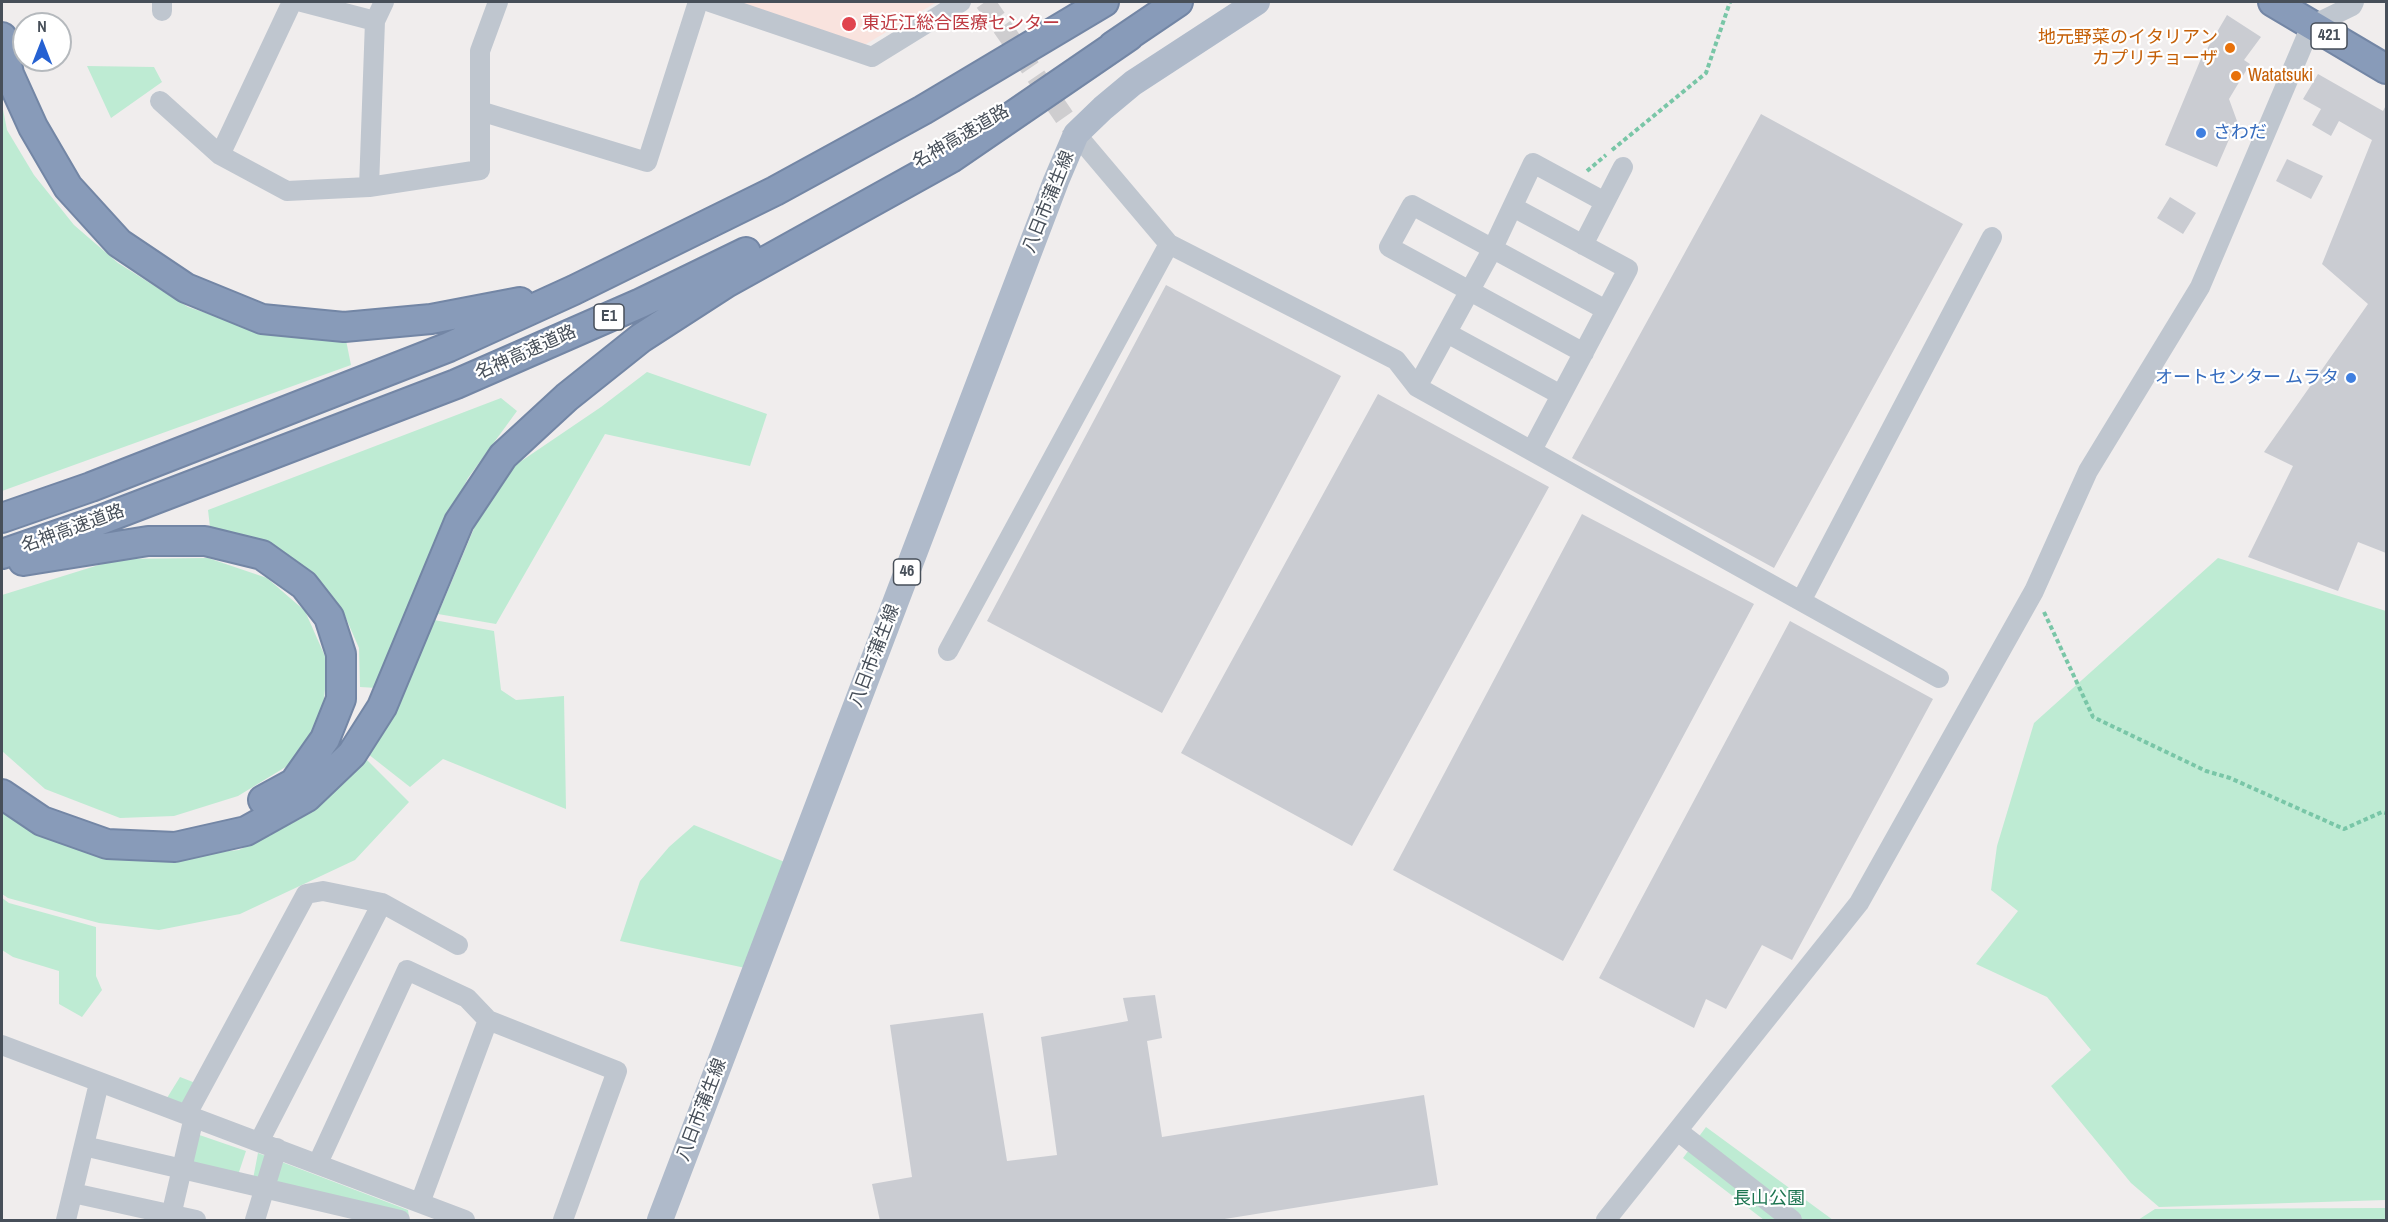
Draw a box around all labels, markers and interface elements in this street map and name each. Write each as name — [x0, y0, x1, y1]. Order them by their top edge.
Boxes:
north arrow — [12, 12, 72, 72]
place label: 東近江総合医療センター — [862, 13, 1060, 35]
text: N — [37, 15, 47, 37]
marker: 東近江総合医療センター — [840, 15, 858, 33]
road number: 421 — [2311, 23, 2347, 49]
place label: 地元野菜のイタリアン カプリチョーザ — [2038, 27, 2218, 70]
marker: 地元野菜のイタリアン カプリチョーザ — [2223, 41, 2237, 55]
place label: Watatsuki — [2248, 65, 2313, 87]
marker: Watatsuki — [2229, 69, 2243, 83]
street label: 名神高速道路 — [909, 101, 1013, 173]
place label: さわだ — [2213, 122, 2267, 144]
marker: さわだ — [2194, 126, 2208, 140]
street label: 八日市蒲生線 — [1019, 148, 1079, 256]
road number: E1 — [594, 304, 624, 330]
street label: 名神高速道路 — [472, 321, 580, 385]
place label: オートセンター ムラタ — [2155, 367, 2339, 389]
marker: オートセンター ムラタ — [2344, 371, 2358, 385]
street label: 名神高速道路 — [19, 500, 127, 558]
road number: 46 — [894, 559, 920, 585]
street label: 八日市蒲生線 — [846, 602, 904, 710]
street label: 八日市蒲生線 — [673, 1056, 731, 1164]
park label: 長山公園 — [1733, 1188, 1805, 1210]

